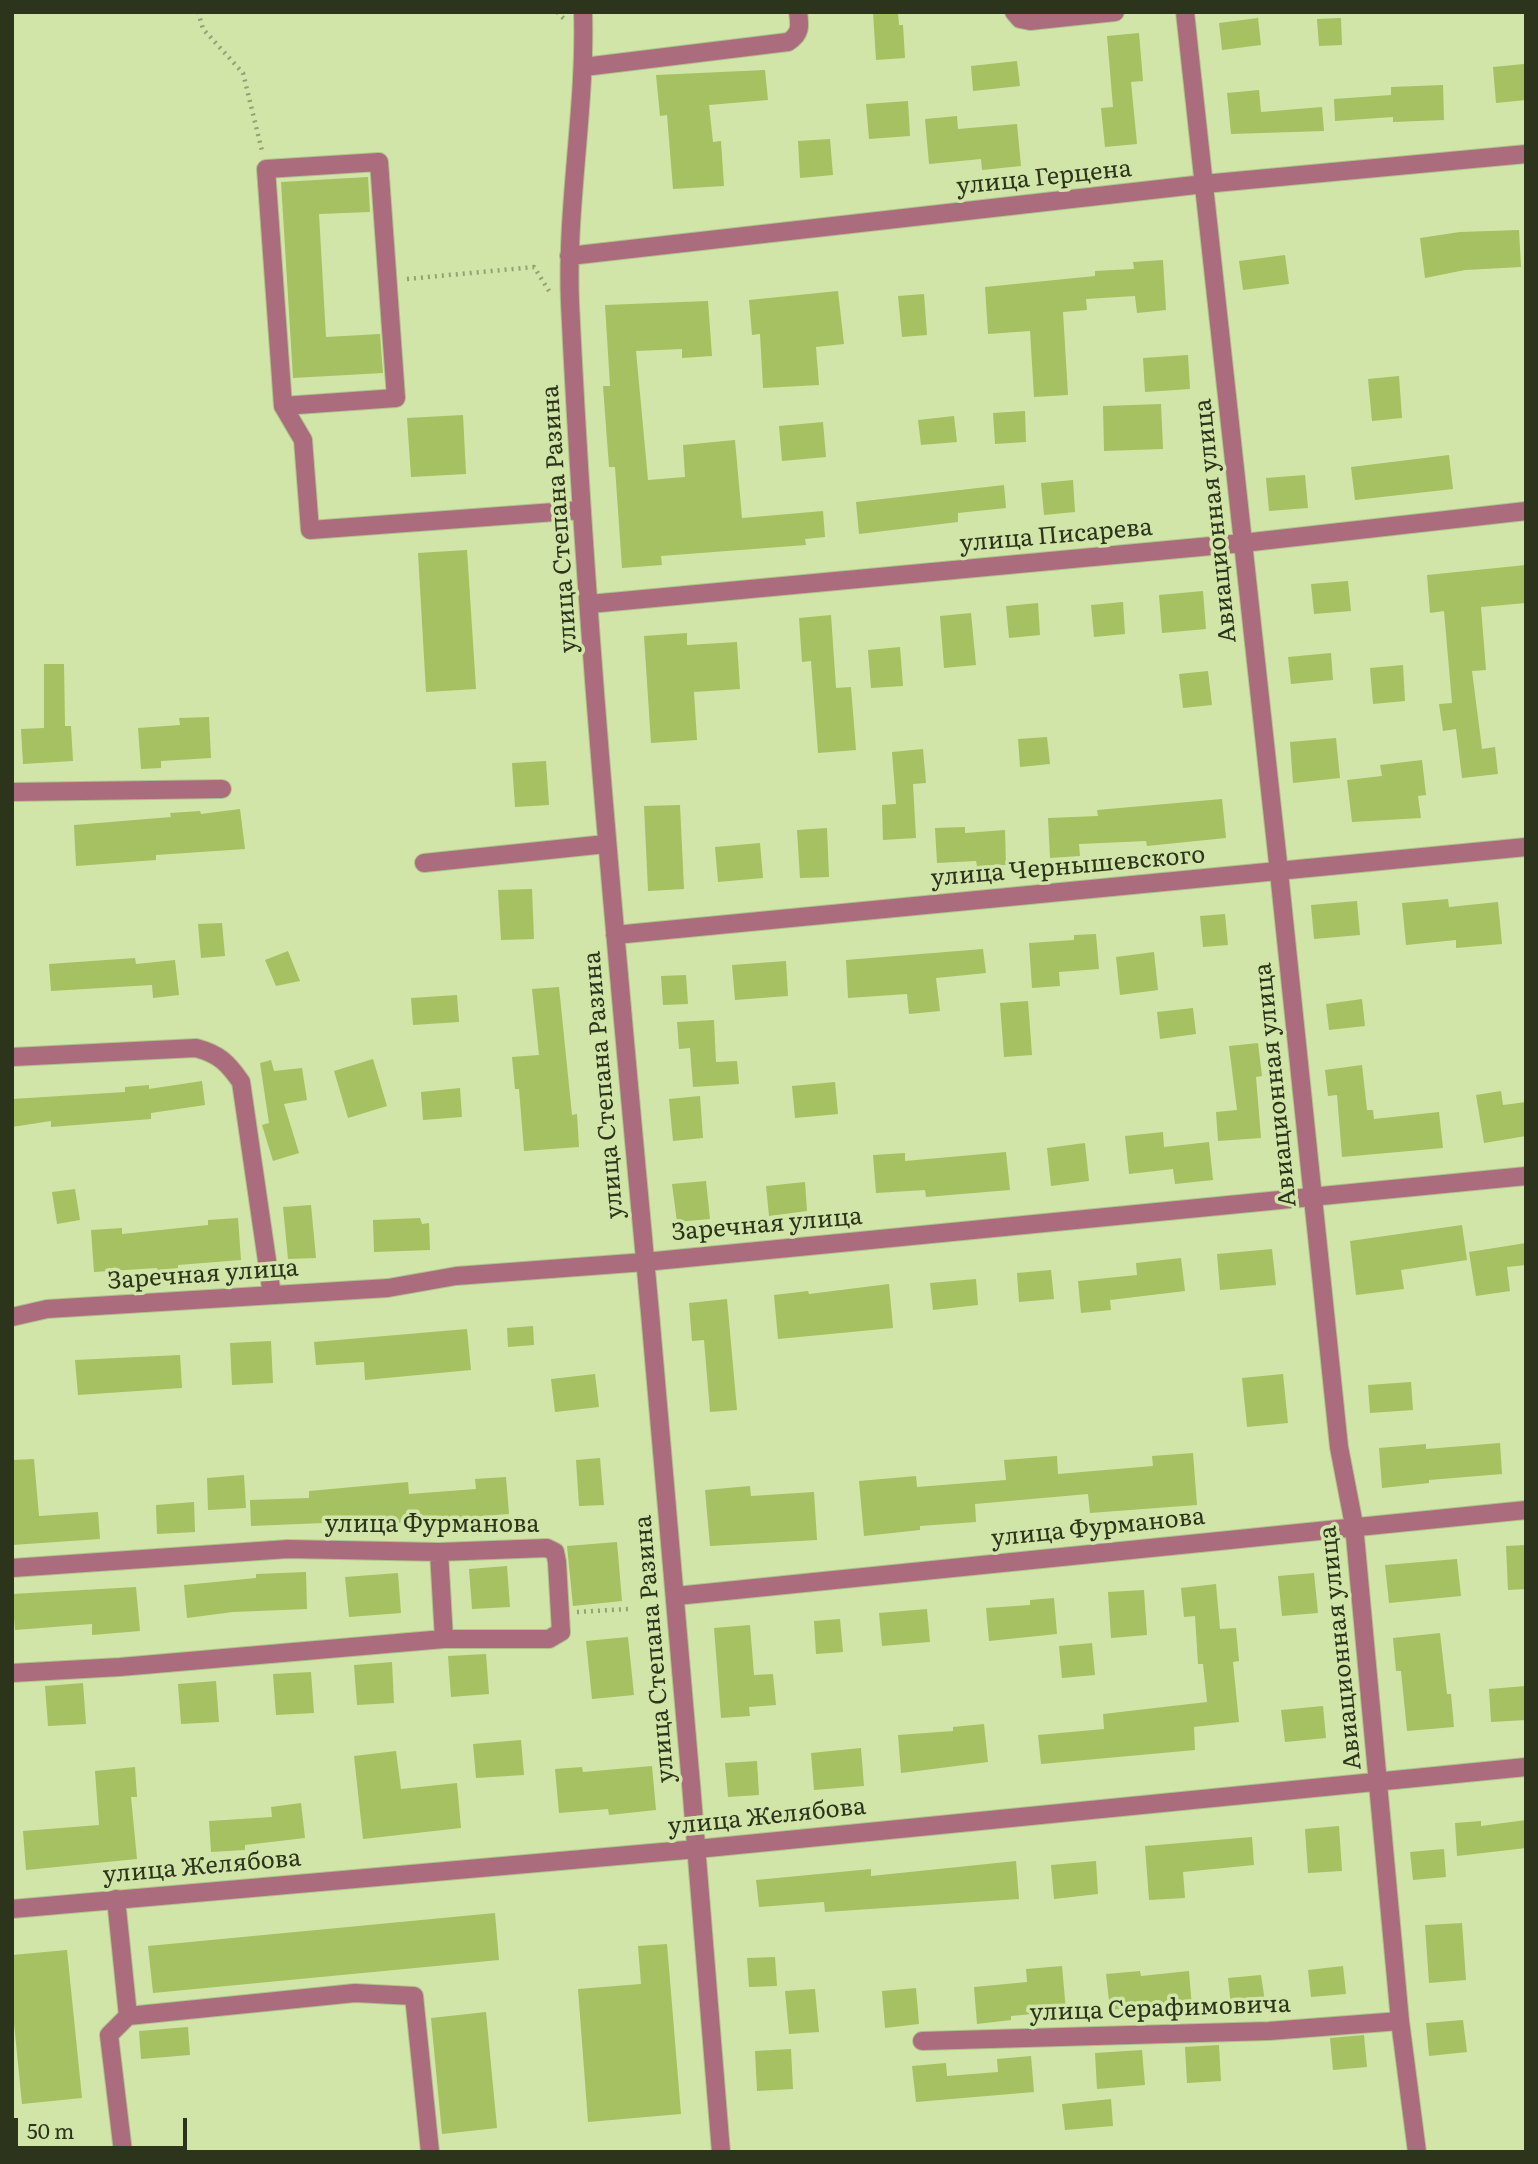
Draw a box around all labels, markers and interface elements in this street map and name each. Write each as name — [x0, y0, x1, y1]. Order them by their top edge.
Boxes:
street label: улица Герцена — [955, 154, 1133, 202]
street label: улица Степана Разина — [536, 384, 584, 654]
street label: Авиационная улица — [1189, 397, 1243, 645]
street label: улица Писарева — [958, 513, 1154, 559]
street label: улица Чернышевского — [930, 841, 1206, 893]
street label: улица Степана Разина — [578, 950, 630, 1220]
street label: Авиационная улица — [1249, 961, 1303, 1209]
street label: Заречная улица — [670, 1202, 864, 1248]
street label: Заречная улица — [107, 1254, 299, 1296]
street label: улица Фурманова — [990, 1502, 1206, 1554]
street label: улица Фурманова — [325, 1511, 539, 1539]
street label: улица Степана Разина — [629, 1514, 681, 1784]
street label: Авиационная улица — [1314, 1524, 1368, 1772]
street label: улица Желябова — [667, 1792, 867, 1842]
street label: улица Желябова — [102, 1844, 302, 1890]
street label: улица Серафимовича — [1029, 1990, 1291, 2028]
scale bar — [18, 2104, 191, 2148]
text: 50 m — [27, 2114, 74, 2145]

